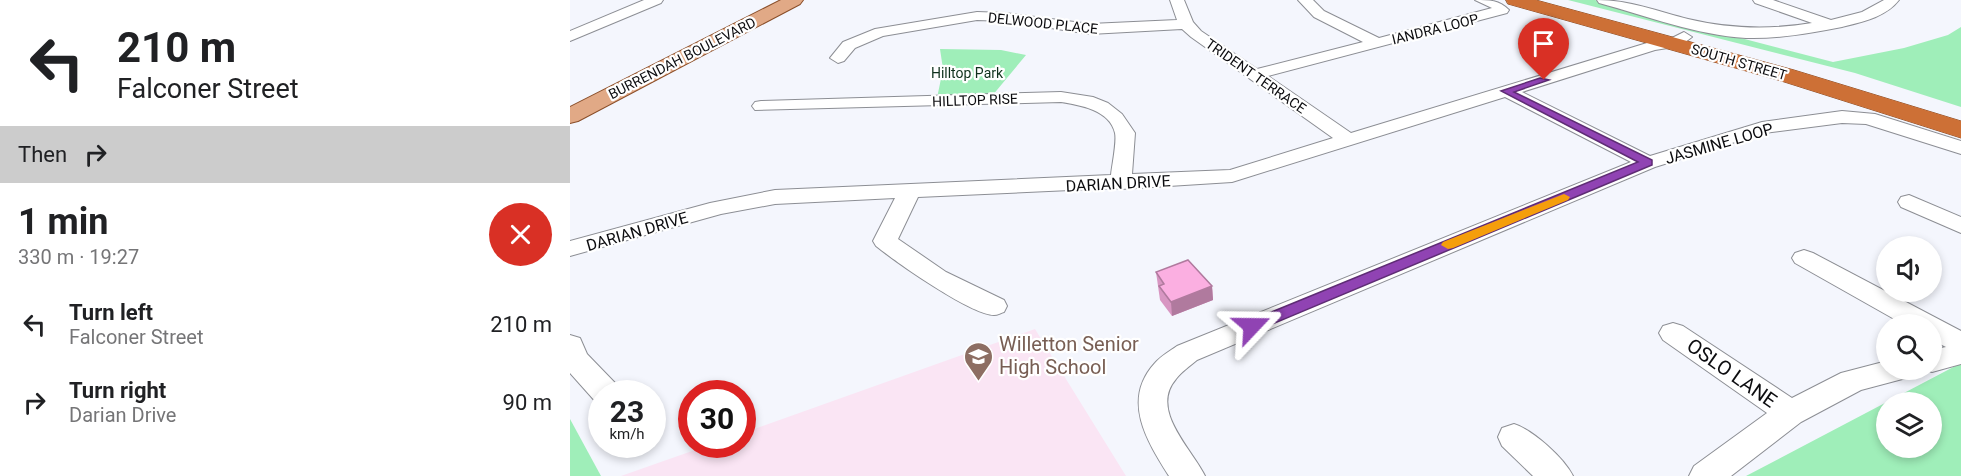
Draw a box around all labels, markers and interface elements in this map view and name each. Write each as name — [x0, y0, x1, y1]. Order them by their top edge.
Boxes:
street label: DELWOOD PLACE — [987, 9, 1099, 37]
street label: IANDRA LOOP — [1390, 10, 1480, 47]
street label: BURRENDAH BOULEVARD — [606, 14, 758, 102]
pin — [1518, 18, 1569, 80]
text: 210 m — [117, 23, 236, 72]
icon: left — [18, 24, 96, 102]
icon: arrive — [1527, 27, 1560, 60]
street label: TRIDENT TERRACE — [1203, 35, 1309, 117]
street label: SOUTH STREET — [1689, 41, 1789, 83]
park label: Hilltop Park — [931, 65, 1004, 81]
text: Falconer Street — [117, 73, 299, 105]
street label: HILLTOP RISE — [932, 91, 1018, 109]
street label: JASMINE LOOP — [1663, 119, 1775, 168]
icon: right — [79, 138, 112, 171]
text: Then — [18, 142, 67, 167]
street label: DARIAN DRIVE — [1065, 171, 1171, 196]
text: 1 min — [18, 201, 109, 243]
button: close — [489, 203, 552, 266]
street label: DARIAN DRIVE — [584, 208, 690, 255]
map controls — [1876, 236, 1942, 458]
button: sound — [1876, 236, 1942, 302]
text: 330 m · 19:27 — [18, 245, 139, 269]
position arrow — [1220, 294, 1284, 358]
text: Turn left — [69, 300, 153, 325]
icon: left — [18, 308, 51, 341]
text: 210 m — [490, 312, 552, 337]
button: search — [1876, 314, 1942, 380]
text: Falconer Street — [69, 325, 204, 349]
place label: Willetton Senior High School — [999, 332, 1139, 379]
street label: OSLO LANE — [1682, 333, 1782, 413]
school or university icon: Willetton Senior High School — [962, 340, 994, 382]
text: Turn right — [69, 378, 166, 403]
speed limit sign: 30 — [678, 380, 756, 458]
icon: right — [18, 386, 51, 419]
text: 90 m — [503, 390, 552, 415]
button: layers — [1876, 392, 1942, 458]
text: 23 — [610, 394, 644, 429]
text: Darian Drive — [69, 403, 176, 427]
text: km/h — [609, 425, 645, 443]

